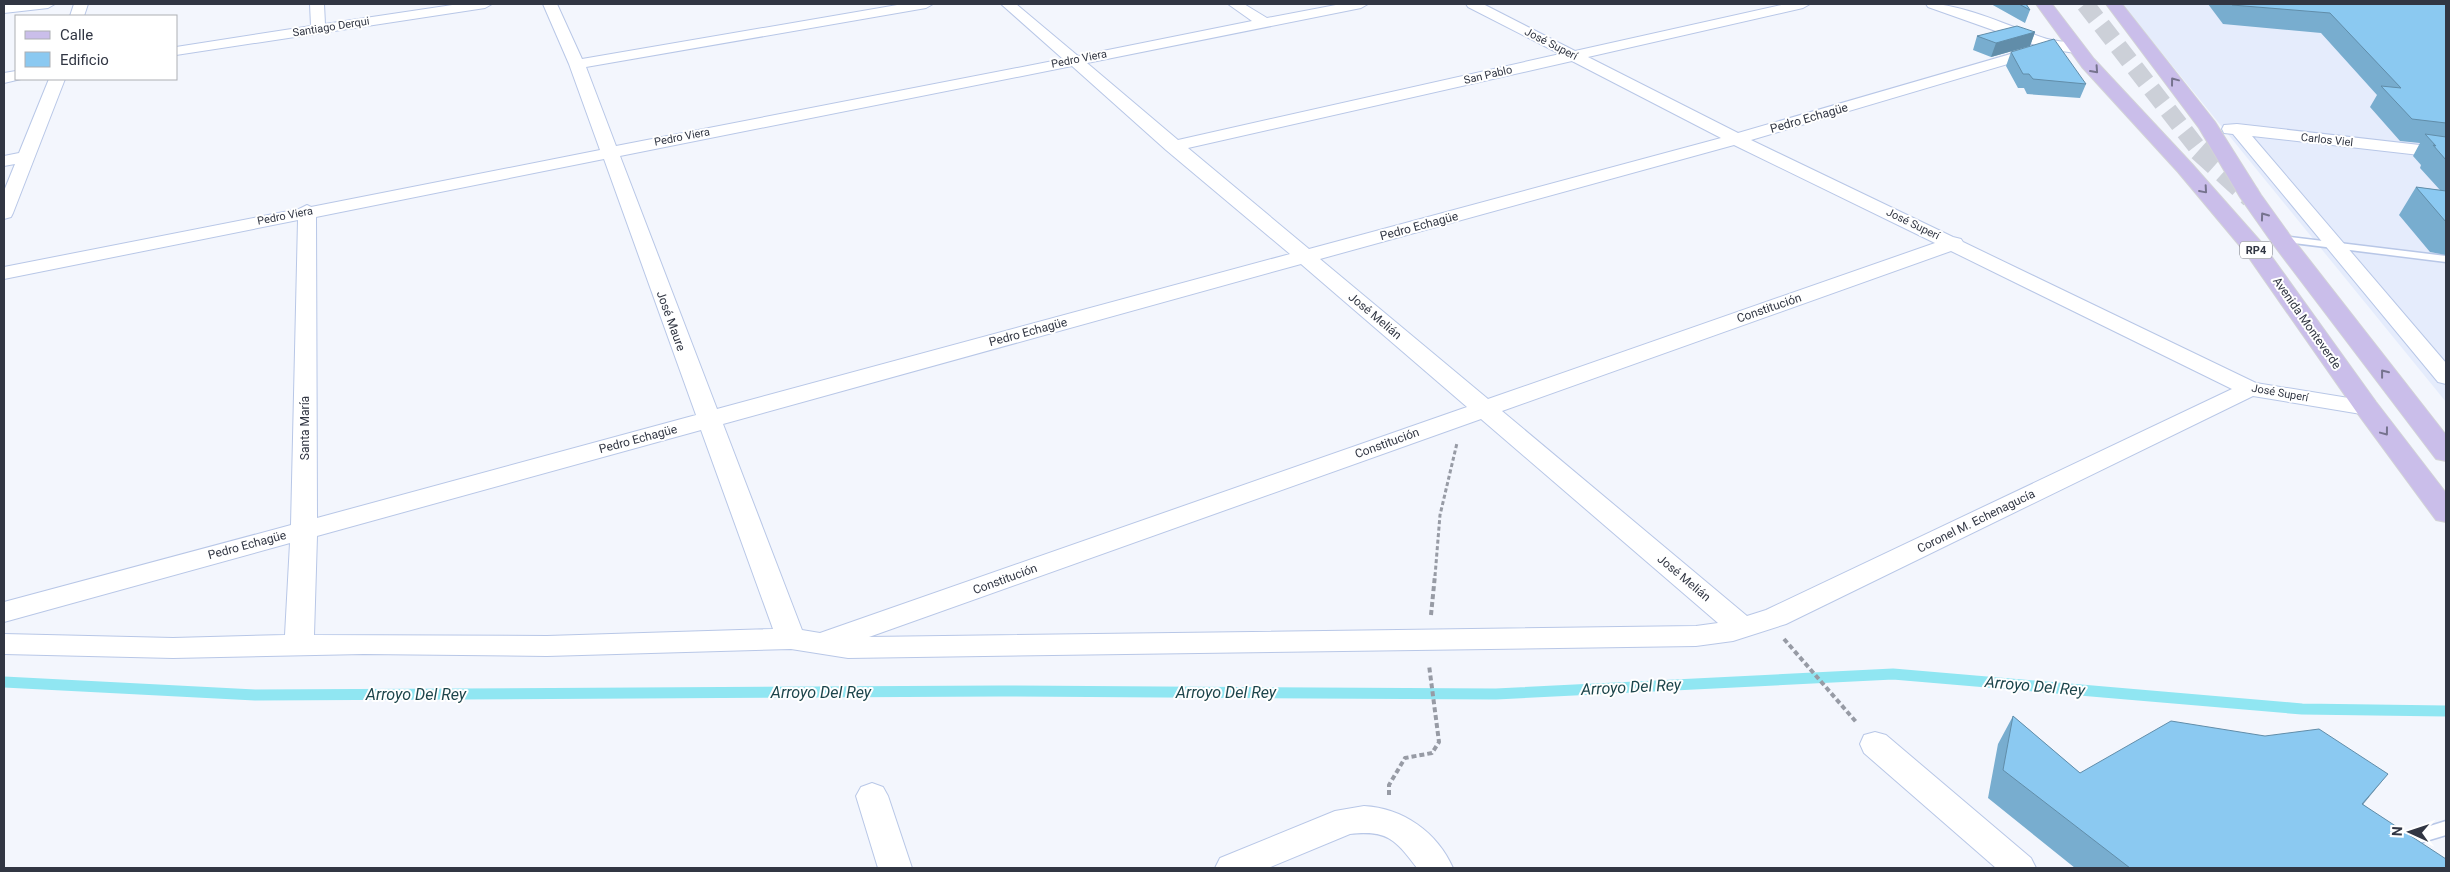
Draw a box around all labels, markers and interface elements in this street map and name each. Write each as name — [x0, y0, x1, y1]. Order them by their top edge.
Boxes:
legend — [15, 15, 178, 80]
street label: Santiago Derqui — [292, 15, 370, 39]
street label: José Superí — [1522, 25, 1581, 63]
text: Calle — [60, 26, 93, 44]
street label: Pedro Viera — [1050, 47, 1108, 71]
text: Edificio — [60, 51, 109, 69]
street label: San Pablo — [1463, 63, 1513, 87]
one-way arrow — [2089, 65, 2098, 74]
one-way arrow — [2172, 78, 2180, 87]
street label: Pedro Echagüe — [1768, 100, 1850, 136]
street label: Pedro Viera — [653, 125, 711, 149]
street label: Carlos Viel — [2300, 131, 2354, 149]
one-way arrow — [2198, 184, 2207, 193]
street label: Pedro Viera — [256, 204, 314, 228]
street label: José Superí — [1884, 206, 1943, 243]
street label: Pedro Echagüe — [1378, 209, 1460, 243]
one-way arrow — [2262, 213, 2270, 222]
road number: RP4 — [2240, 242, 2272, 258]
street label: Avenida Monteverde — [2270, 274, 2344, 372]
street label: José Maure — [654, 289, 688, 353]
street label: José Melián — [1346, 290, 1404, 342]
street label: Constitución — [1735, 290, 1803, 326]
street label: Pedro Echagüe — [987, 315, 1069, 349]
one-way arrow — [2382, 370, 2390, 379]
street label: José Superí — [2250, 382, 2311, 405]
street label: Santa María — [298, 396, 312, 460]
street label: Pedro Echagüe — [597, 422, 679, 456]
street label: Constitución — [1353, 425, 1421, 461]
one-way arrow — [2380, 426, 2388, 435]
street label: Coronel M. Echenagucía — [1915, 486, 2037, 556]
street label: Pedro Echagüe — [206, 528, 288, 562]
street label: José Melián — [1655, 552, 1713, 604]
street label: Constitución — [971, 561, 1039, 597]
water label: Arroyo Del Rey — [1983, 672, 2086, 700]
water label: Arroyo Del Rey — [1579, 675, 1682, 699]
water label: Arroyo Del Rey — [770, 683, 872, 702]
water label: Arroyo Del Rey — [1175, 683, 1277, 702]
water label: Arroyo Del Rey — [365, 685, 467, 704]
north arrow — [2385, 807, 2435, 857]
text: N — [2389, 826, 2405, 837]

